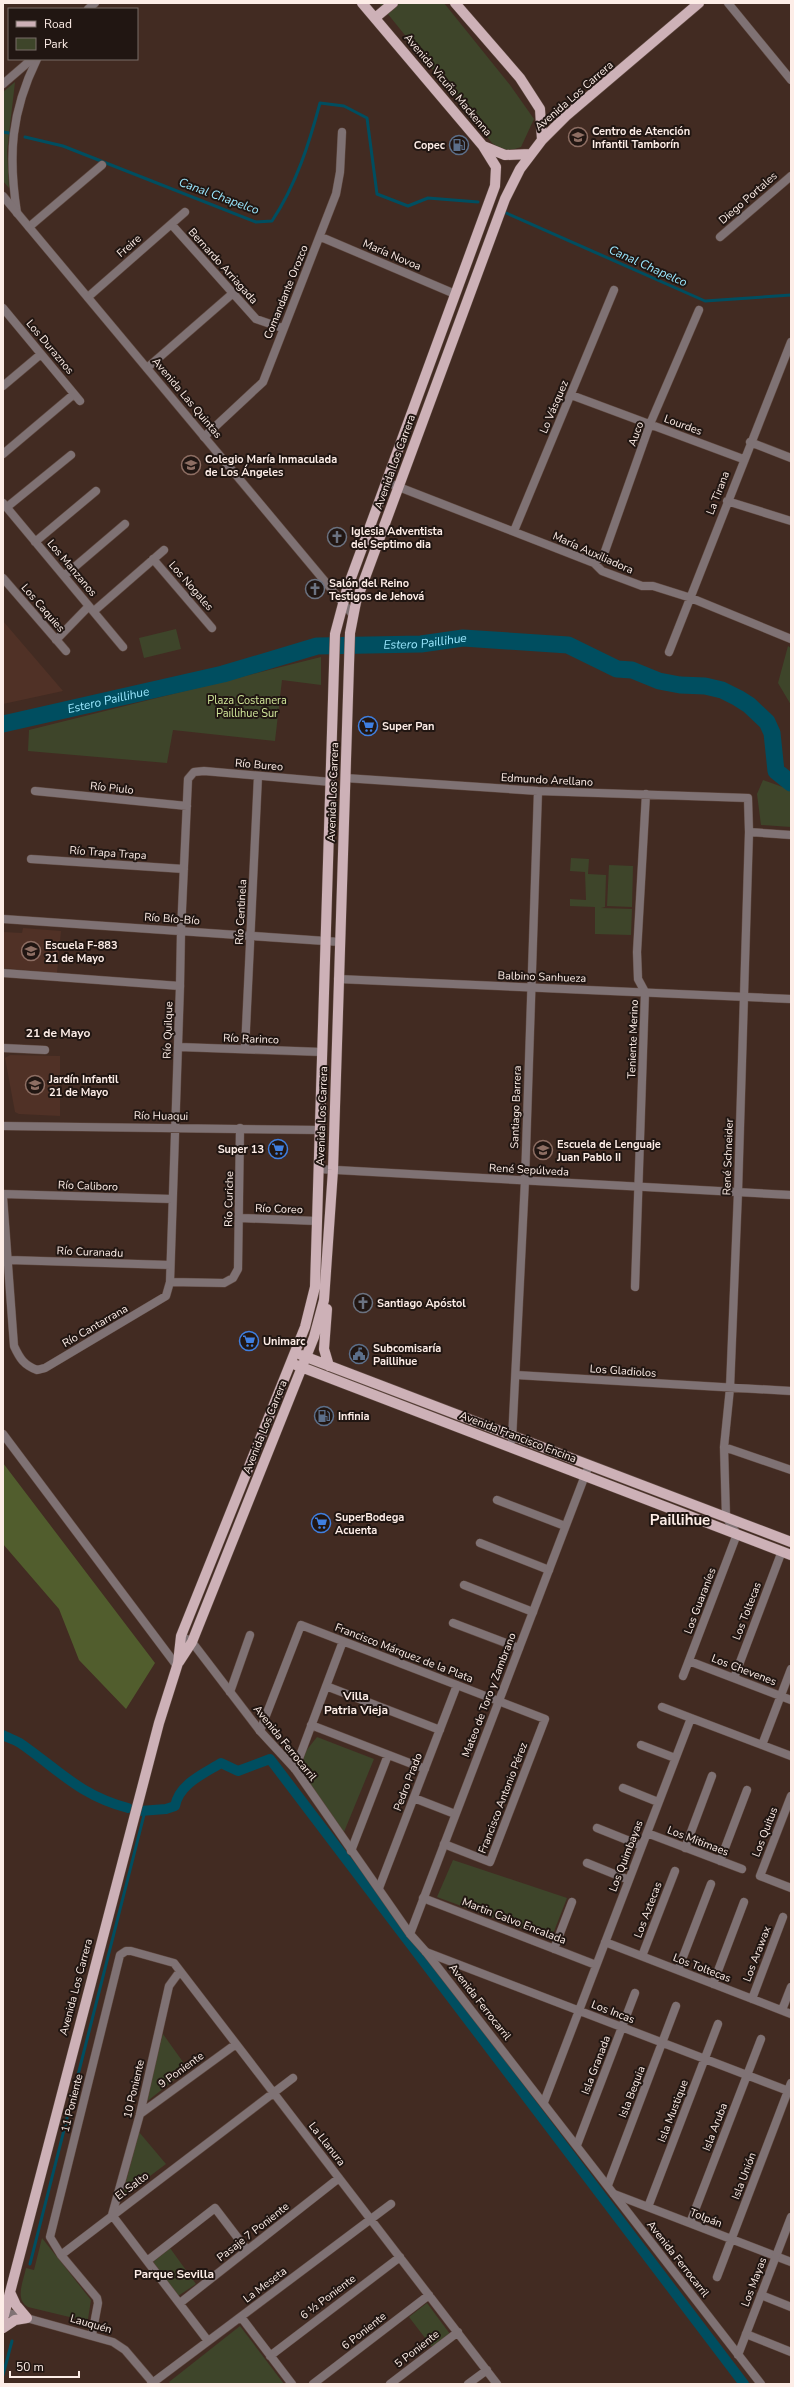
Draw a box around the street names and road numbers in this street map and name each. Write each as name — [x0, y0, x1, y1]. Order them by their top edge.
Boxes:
street label: Avenida Vicuña Mackenna — [401, 31, 495, 139]
street label: Avenida Los Carrera — [531, 58, 617, 134]
street label: Diego Portales — [716, 168, 780, 228]
street label: Bernardo Arriagada — [185, 225, 261, 307]
street label: Freire — [114, 231, 145, 261]
street label: María Novoa — [360, 236, 424, 274]
street label: Comandante Orozco — [260, 243, 312, 341]
street label: Los Duraznos — [23, 317, 77, 377]
street label: Avenida Las Quintas — [149, 354, 225, 442]
street label: Lo Vásquez — [536, 378, 572, 436]
street label: Lourdes — [662, 411, 704, 439]
street label: Avenida Los Carrera — [371, 412, 419, 511]
street label: Auco — [625, 420, 647, 448]
street label: La Tirana — [703, 469, 733, 517]
street label: María Auxiliadora — [550, 528, 636, 578]
street label: Los Manzanos — [44, 536, 100, 600]
street label: Los Nogales — [165, 558, 217, 614]
street label: Los Caquies — [18, 581, 68, 635]
street label: Avenida Los Carrera — [324, 742, 342, 842]
street label: Río Bureo — [234, 755, 284, 775]
street label: Edmundo Arellano — [500, 770, 594, 790]
street label: Río Piulo — [89, 778, 135, 798]
street label: Río Trapa Trapa — [69, 843, 147, 863]
street label: Río Centinela — [232, 879, 250, 945]
street label: Río Bío-Bío — [144, 910, 200, 928]
street label: Balbino Sanhueza — [497, 968, 587, 986]
street label: Teniente Merino — [624, 999, 642, 1079]
street label: Río Quilque — [159, 1001, 177, 1059]
street label: Río Rarinco — [223, 1031, 279, 1047]
street label: Santiago Barrera — [507, 1065, 525, 1149]
street label: Avenida Los Carrera — [313, 1066, 331, 1166]
street label: Río Huaqui — [134, 1108, 188, 1124]
street label: René Schneider — [719, 1118, 737, 1196]
street label: René Sepúlveda — [489, 1160, 570, 1180]
street label: Río Curiche — [221, 1171, 237, 1227]
street label: Río Caliboro — [58, 1177, 118, 1195]
street label: Río Coreo — [255, 1201, 303, 1217]
street label: Río Curanadu — [56, 1243, 124, 1261]
street label: Río Cantarrana — [59, 1301, 131, 1351]
street label: Los Gladiolos — [589, 1361, 657, 1381]
street label: Avenida Los Carrera — [239, 1378, 291, 1476]
street label: Avenida Francisco Encina — [457, 1408, 579, 1466]
street label: Los Guaraníes — [680, 1566, 720, 1636]
street label: Los Toltecas — [729, 1580, 765, 1642]
street label: Francisco Márquez de la Plata — [333, 1620, 475, 1686]
street label: Mateo de Toro y Zambrano — [458, 1631, 520, 1759]
street label: Los Chevenes — [709, 1651, 779, 1689]
street label: Avenida Ferrocarril — [250, 1702, 321, 1785]
street label: Francisco Antonio Pérez — [475, 1740, 531, 1856]
street label: Pedro Prado — [390, 1751, 426, 1813]
street label: Los Quitus — [749, 1805, 781, 1859]
street label: Los Quimbayas — [605, 1818, 647, 1894]
street label: Los Mitimaes — [665, 1822, 731, 1860]
street label: Los Aztecas — [630, 1880, 666, 1940]
street label: Martin Calvo Encalada — [460, 1894, 568, 1948]
street label: Los Arawax — [740, 1924, 775, 1984]
street label: Avenida Los Carrera — [56, 1937, 96, 2037]
street label: Los Toltecas — [671, 1950, 733, 1986]
street label: Avenida Ferrocarril — [445, 1961, 515, 2044]
street label: Los Incas — [589, 1997, 637, 2027]
street label: Isla Granada — [578, 2033, 614, 2097]
street label: 9 Poniente — [155, 2048, 207, 2092]
street label: 10 Poniente — [120, 2058, 148, 2120]
street label: Isla Bequia — [615, 2064, 649, 2120]
street label: 11 Poniente — [58, 2072, 86, 2134]
street label: Isla Mustique — [654, 2078, 692, 2144]
street label: Isla Aruba — [699, 2101, 731, 2153]
street label: La Llanura — [305, 2119, 349, 2169]
street label: Isla Unión — [728, 2150, 760, 2202]
street label: El Salto — [112, 2169, 152, 2203]
street label: Pasaje 7 Poniente — [214, 2199, 292, 2265]
street label: Tolpán — [688, 2205, 724, 2231]
street label: Avenida Ferrocarril — [643, 2218, 713, 2301]
street label: Los Mayas — [738, 2255, 770, 2309]
street label: La Meseta — [240, 2264, 290, 2306]
street label: 6 ½ Poniente — [297, 2271, 359, 2323]
street label: 6 Poniente — [339, 2309, 390, 2353]
street label: Lauquén — [68, 2311, 114, 2337]
street label: 5 Poniente — [392, 2327, 443, 2371]

